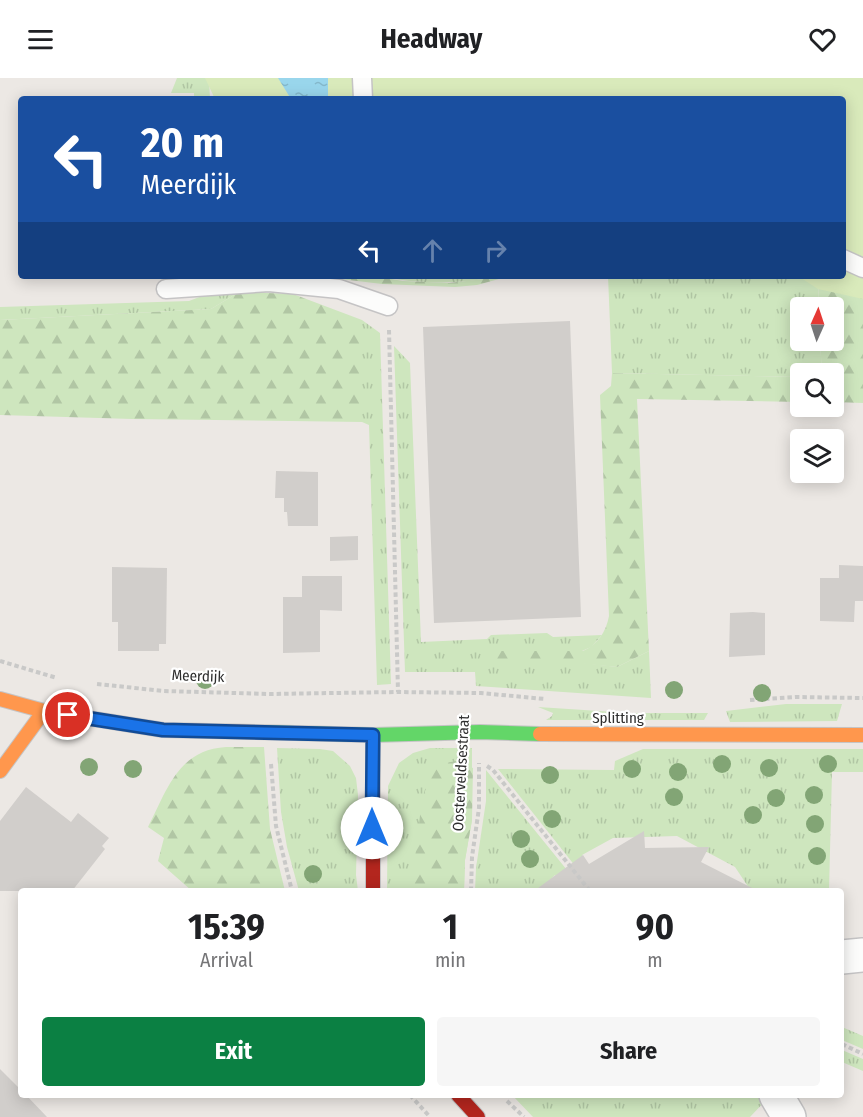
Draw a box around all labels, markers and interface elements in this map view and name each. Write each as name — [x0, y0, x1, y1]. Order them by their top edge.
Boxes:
icon: menu — [24, 23, 57, 56]
text: Headway — [381, 23, 482, 55]
icon: heart — [806, 23, 839, 56]
text: 20 m — [141, 118, 224, 168]
icon: left — [42, 120, 120, 198]
text: Meerdijk — [141, 169, 236, 201]
icon: left — [353, 234, 386, 267]
icon: ahead — [416, 234, 449, 267]
icon: right — [479, 234, 512, 267]
north arrow — [790, 297, 844, 351]
map controls — [790, 297, 844, 483]
button: search — [790, 363, 844, 417]
button: layers — [790, 429, 844, 483]
street label: Meerdijk — [171, 666, 225, 686]
pin — [42, 689, 93, 740]
icon: arrive — [51, 698, 84, 731]
street label: Splitting — [592, 709, 644, 727]
street label: Oosterveldsestraat — [449, 714, 473, 832]
position arrow — [340, 796, 404, 860]
text: 15:39 — [188, 905, 265, 949]
text: 1 — [443, 905, 458, 949]
text: 90 — [636, 905, 674, 949]
text: Arrival — [200, 948, 253, 972]
text: min — [435, 948, 466, 972]
text: m — [647, 948, 663, 972]
button: Exit — [42, 1017, 425, 1086]
button: Share — [437, 1017, 820, 1086]

